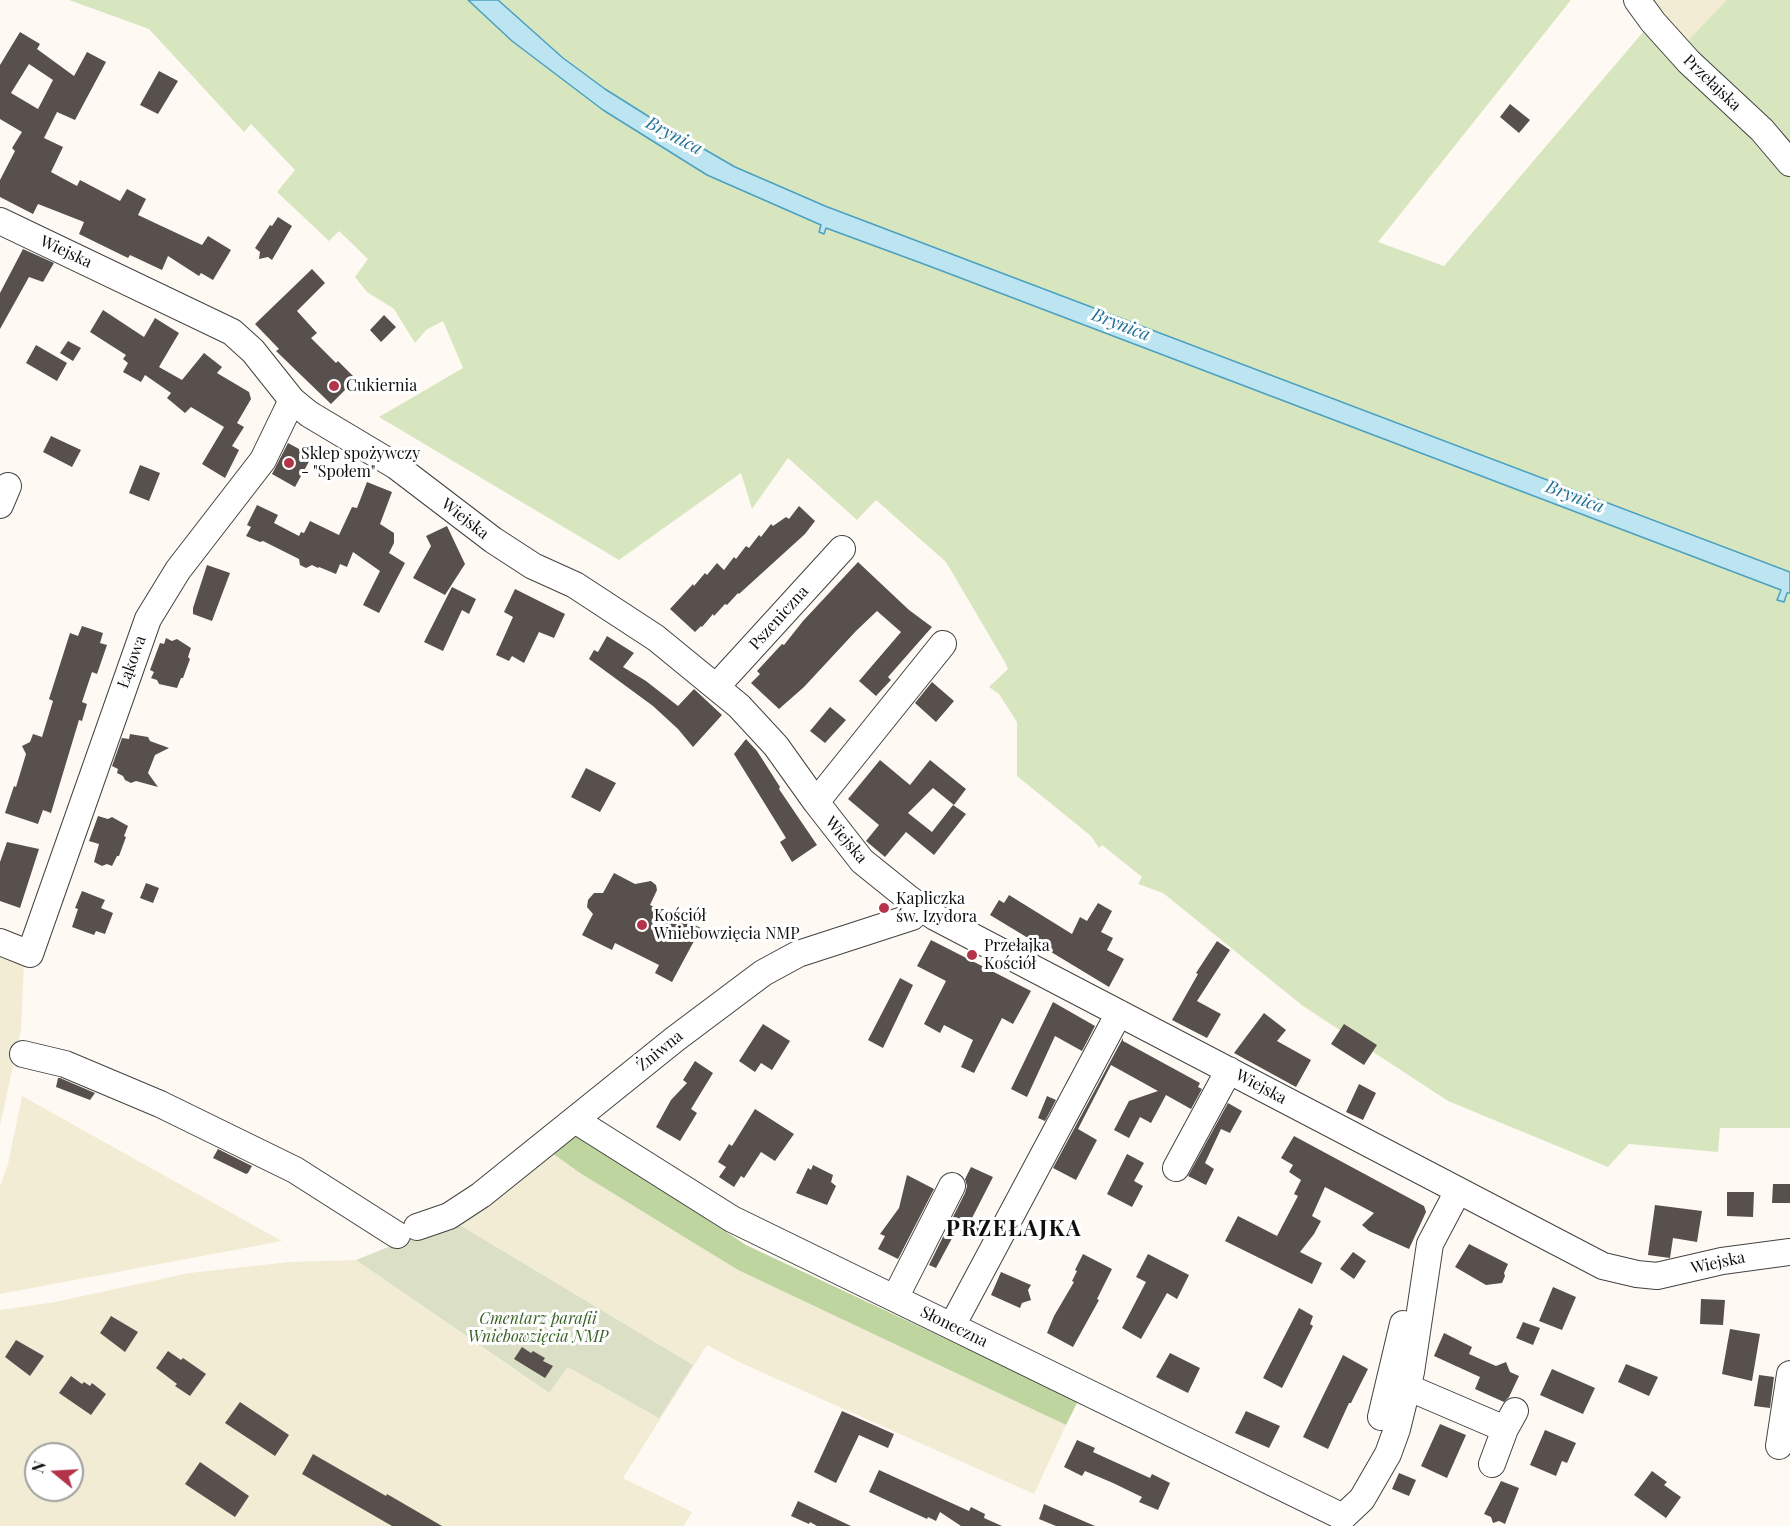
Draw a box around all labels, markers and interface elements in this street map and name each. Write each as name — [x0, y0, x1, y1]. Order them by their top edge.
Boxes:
street label: Przełajska — [1679, 51, 1745, 115]
water label: Brynica — [642, 112, 706, 160]
street label: Wiejska — [37, 232, 95, 272]
water label: Brynica — [1089, 304, 1153, 346]
place label: Cukiernia — [346, 376, 417, 396]
marker: Cukiernia — [327, 379, 341, 393]
place label: Sklep spożywczy - "Społem" — [301, 444, 420, 482]
marker: Sklep spożywczy - "Społem" — [282, 456, 296, 470]
water label: Brynica — [1543, 476, 1607, 518]
street label: Wiejska — [437, 495, 493, 543]
street label: Pszeniczna — [745, 582, 813, 654]
street label: Łąkowa — [114, 633, 150, 691]
street label: Wiejska — [821, 813, 871, 867]
place label: Kapliczka św. Izydora — [896, 889, 977, 927]
marker: Kapliczka św. Izydora — [877, 901, 891, 915]
place label: Kościół Wniebowzięcia NMP — [654, 906, 800, 944]
marker: Kościół Wniebowzięcia NMP — [635, 918, 649, 932]
place label: Przełajka Kościół — [984, 936, 1050, 974]
marker: Przełajka Kościół — [965, 948, 979, 962]
street label: Żniwna — [633, 1027, 687, 1075]
street label: Wiejska — [1232, 1066, 1290, 1108]
district label: PRZEŁAJKA — [946, 1216, 1082, 1242]
street label: Wiejska — [1689, 1248, 1747, 1278]
street label: Słoneczna — [917, 1303, 991, 1351]
park label: Cmentarz parafii Wniebowzięcia NMP — [468, 1309, 608, 1347]
north arrow — [24, 1442, 84, 1502]
text: N — [27, 1458, 50, 1476]

